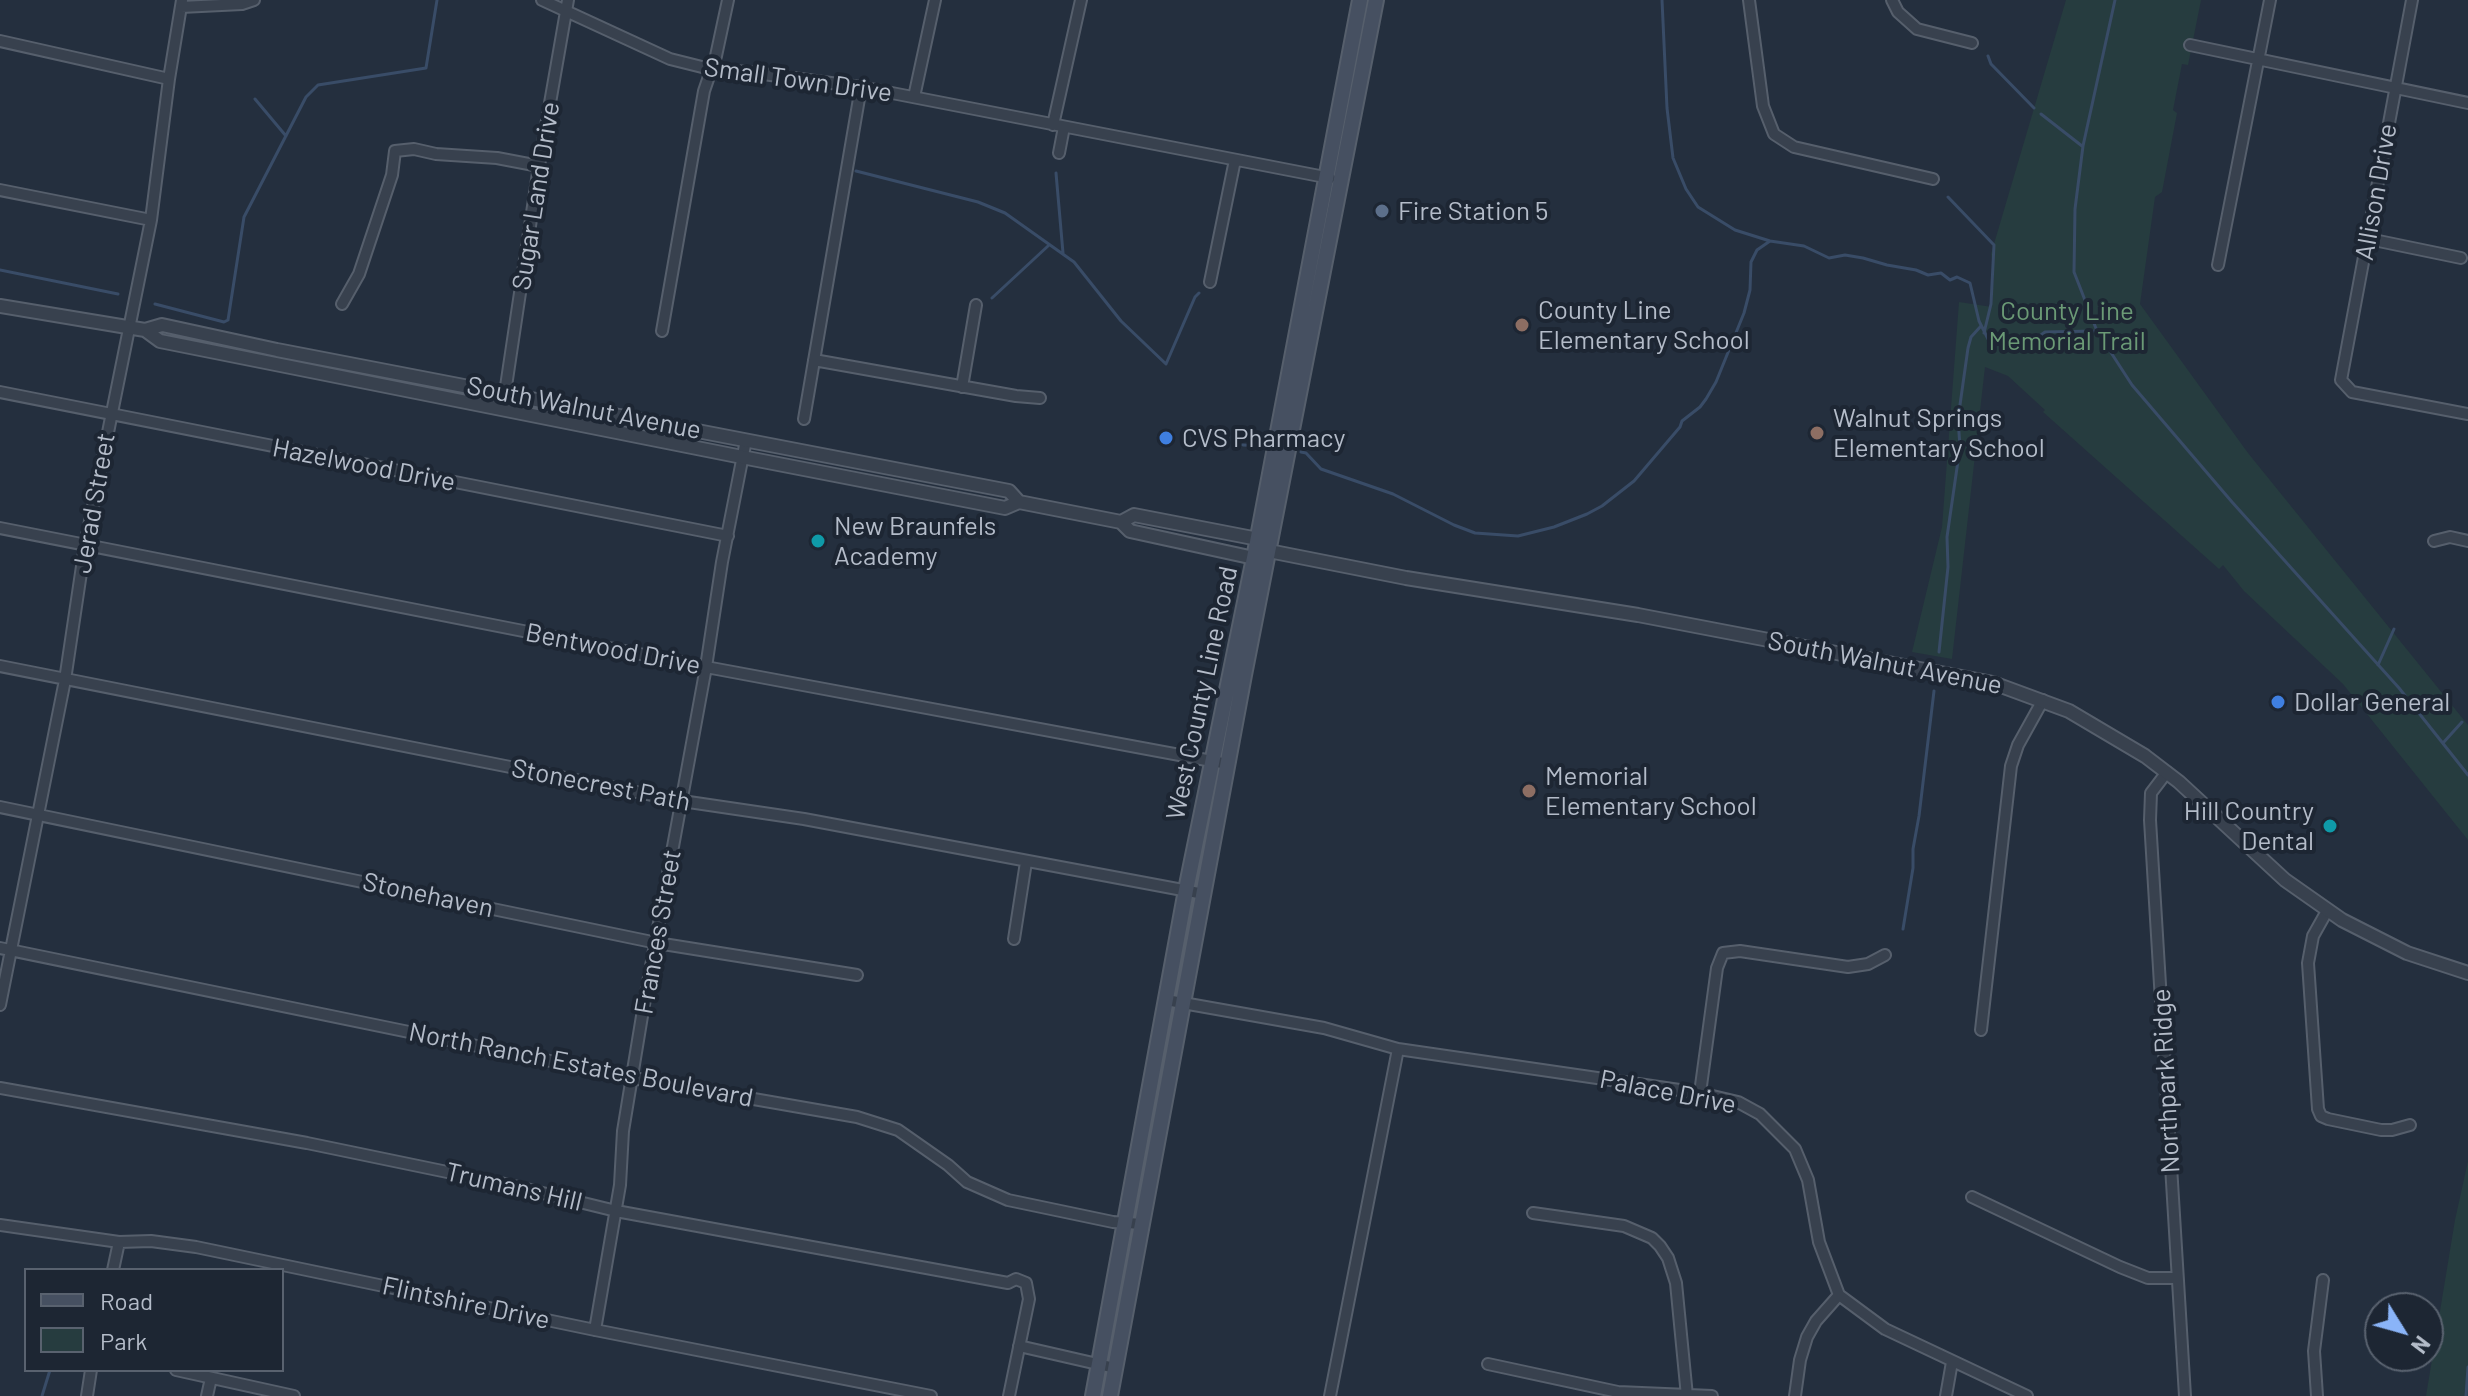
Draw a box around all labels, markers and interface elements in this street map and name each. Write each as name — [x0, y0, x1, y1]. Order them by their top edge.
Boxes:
street label: Small Town Drive — [702, 51, 894, 109]
street label: Sugar Land Drive — [506, 100, 566, 292]
street label: Allison Drive — [2349, 121, 2403, 263]
place label: Fire Station 5 — [1398, 195, 1548, 227]
marker: Fire Station 5 — [1373, 202, 1391, 220]
place label: County Line Elementary School — [1538, 294, 1750, 356]
park label: County Line Memorial Trail — [1988, 295, 2146, 356]
marker: County Line Elementary School — [1513, 316, 1531, 334]
street label: South Walnut Avenue — [464, 370, 704, 446]
place label: Walnut Springs Elementary School — [1833, 402, 2045, 464]
place label: CVS Pharmacy — [1182, 422, 1345, 454]
marker: Walnut Springs Elementary School — [1808, 424, 1826, 442]
marker: CVS Pharmacy — [1157, 429, 1175, 447]
street label: Jerad Street — [66, 430, 122, 576]
street label: Hazelwood Drive — [270, 432, 458, 498]
place label: New Braunfels Academy — [834, 510, 996, 572]
marker: New Braunfels Academy — [809, 532, 827, 550]
street label: West County Line Road — [1160, 563, 1244, 823]
street label: Bentwood Drive — [523, 617, 703, 681]
street label: South Walnut Avenue — [1765, 625, 2005, 701]
place label: Dollar General — [2294, 686, 2450, 718]
marker: Dollar General — [2269, 693, 2287, 711]
street label: Stonecrest Path — [509, 752, 693, 818]
place label: Memorial Elementary School — [1545, 760, 1757, 822]
marker: Memorial Elementary School — [1520, 782, 1538, 800]
place label: Hill Country Dental — [2184, 795, 2314, 856]
marker: Hill Country Dental — [2321, 817, 2339, 835]
street label: Frances Street — [628, 847, 688, 1017]
street label: Stonehaven — [360, 866, 496, 924]
street label: Northpark Ridge — [2146, 988, 2186, 1174]
street label: North Ranch Estates Boulevard — [406, 1016, 756, 1114]
street label: Palace Drive — [1597, 1063, 1739, 1121]
street label: Trumans Hill — [443, 1156, 585, 1218]
legend — [24, 1268, 284, 1372]
street label: Flintshire Drive — [379, 1270, 553, 1336]
text: Road — [100, 1286, 153, 1315]
north arrow — [2364, 1292, 2444, 1372]
text: Park — [100, 1326, 147, 1355]
text: N — [2407, 1332, 2436, 1359]

